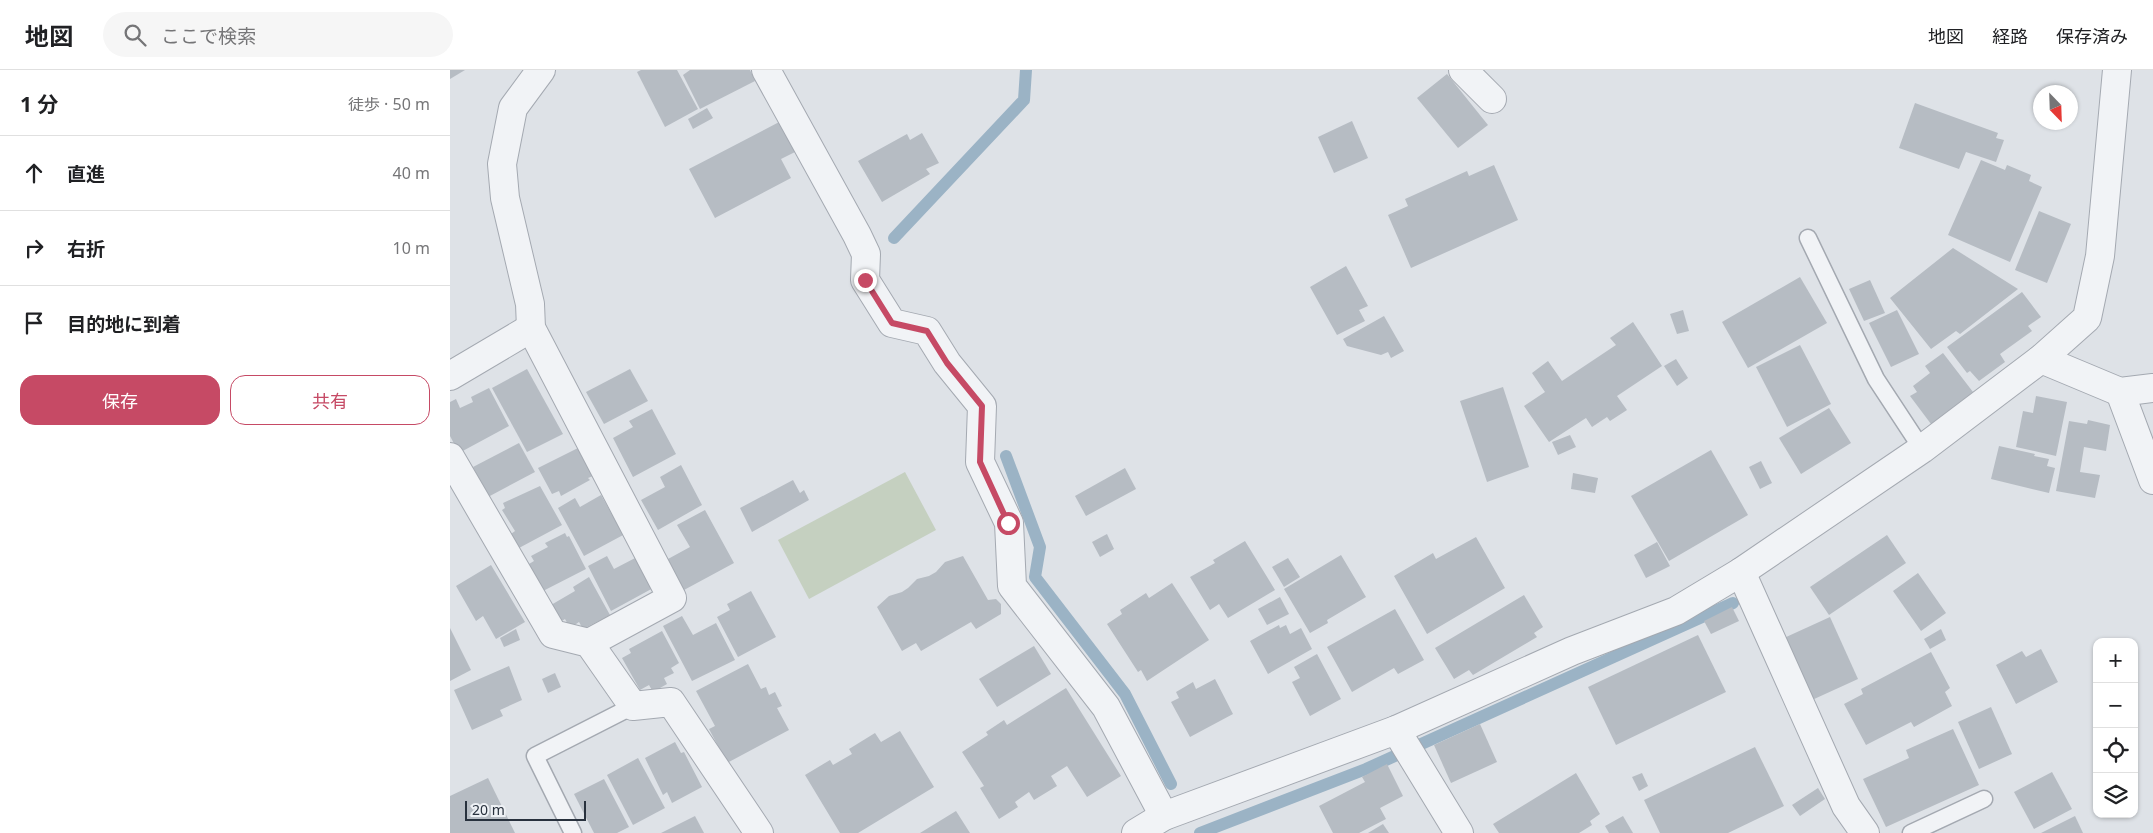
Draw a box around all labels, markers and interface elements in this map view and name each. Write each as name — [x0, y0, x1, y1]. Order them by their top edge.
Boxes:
search box — [103, 12, 453, 57]
text: 地図 — [25, 19, 73, 52]
icon: search — [121, 21, 149, 49]
text: ここで検索 — [161, 23, 256, 49]
text: 地図 — [1928, 24, 1964, 48]
text: 経路 — [1992, 24, 2028, 48]
text: 保存済み — [2056, 24, 2128, 48]
north arrow — [2033, 85, 2078, 130]
text: 1 分 — [20, 90, 58, 118]
text: 徒歩 · 50 m — [348, 93, 430, 115]
icon: ahead — [20, 159, 48, 187]
text: 直進 — [67, 161, 105, 187]
text: 40 m — [393, 162, 430, 184]
icon: right — [20, 234, 48, 262]
text: 右折 — [67, 236, 105, 262]
text: 10 m — [393, 237, 430, 259]
route end — [854, 269, 877, 292]
icon: arrive — [20, 309, 48, 337]
text: 目的地に到着 — [67, 311, 181, 337]
button: 保存 — [20, 375, 220, 425]
button: 共有 — [230, 375, 430, 425]
route start — [997, 512, 1020, 535]
map controls — [2093, 638, 2138, 818]
button: + — [2093, 638, 2138, 683]
button: − — [2093, 683, 2138, 728]
button: locate — [2093, 728, 2138, 773]
button: layers — [2093, 773, 2138, 818]
scale bar — [465, 798, 586, 821]
text: 20 m — [472, 800, 505, 819]

